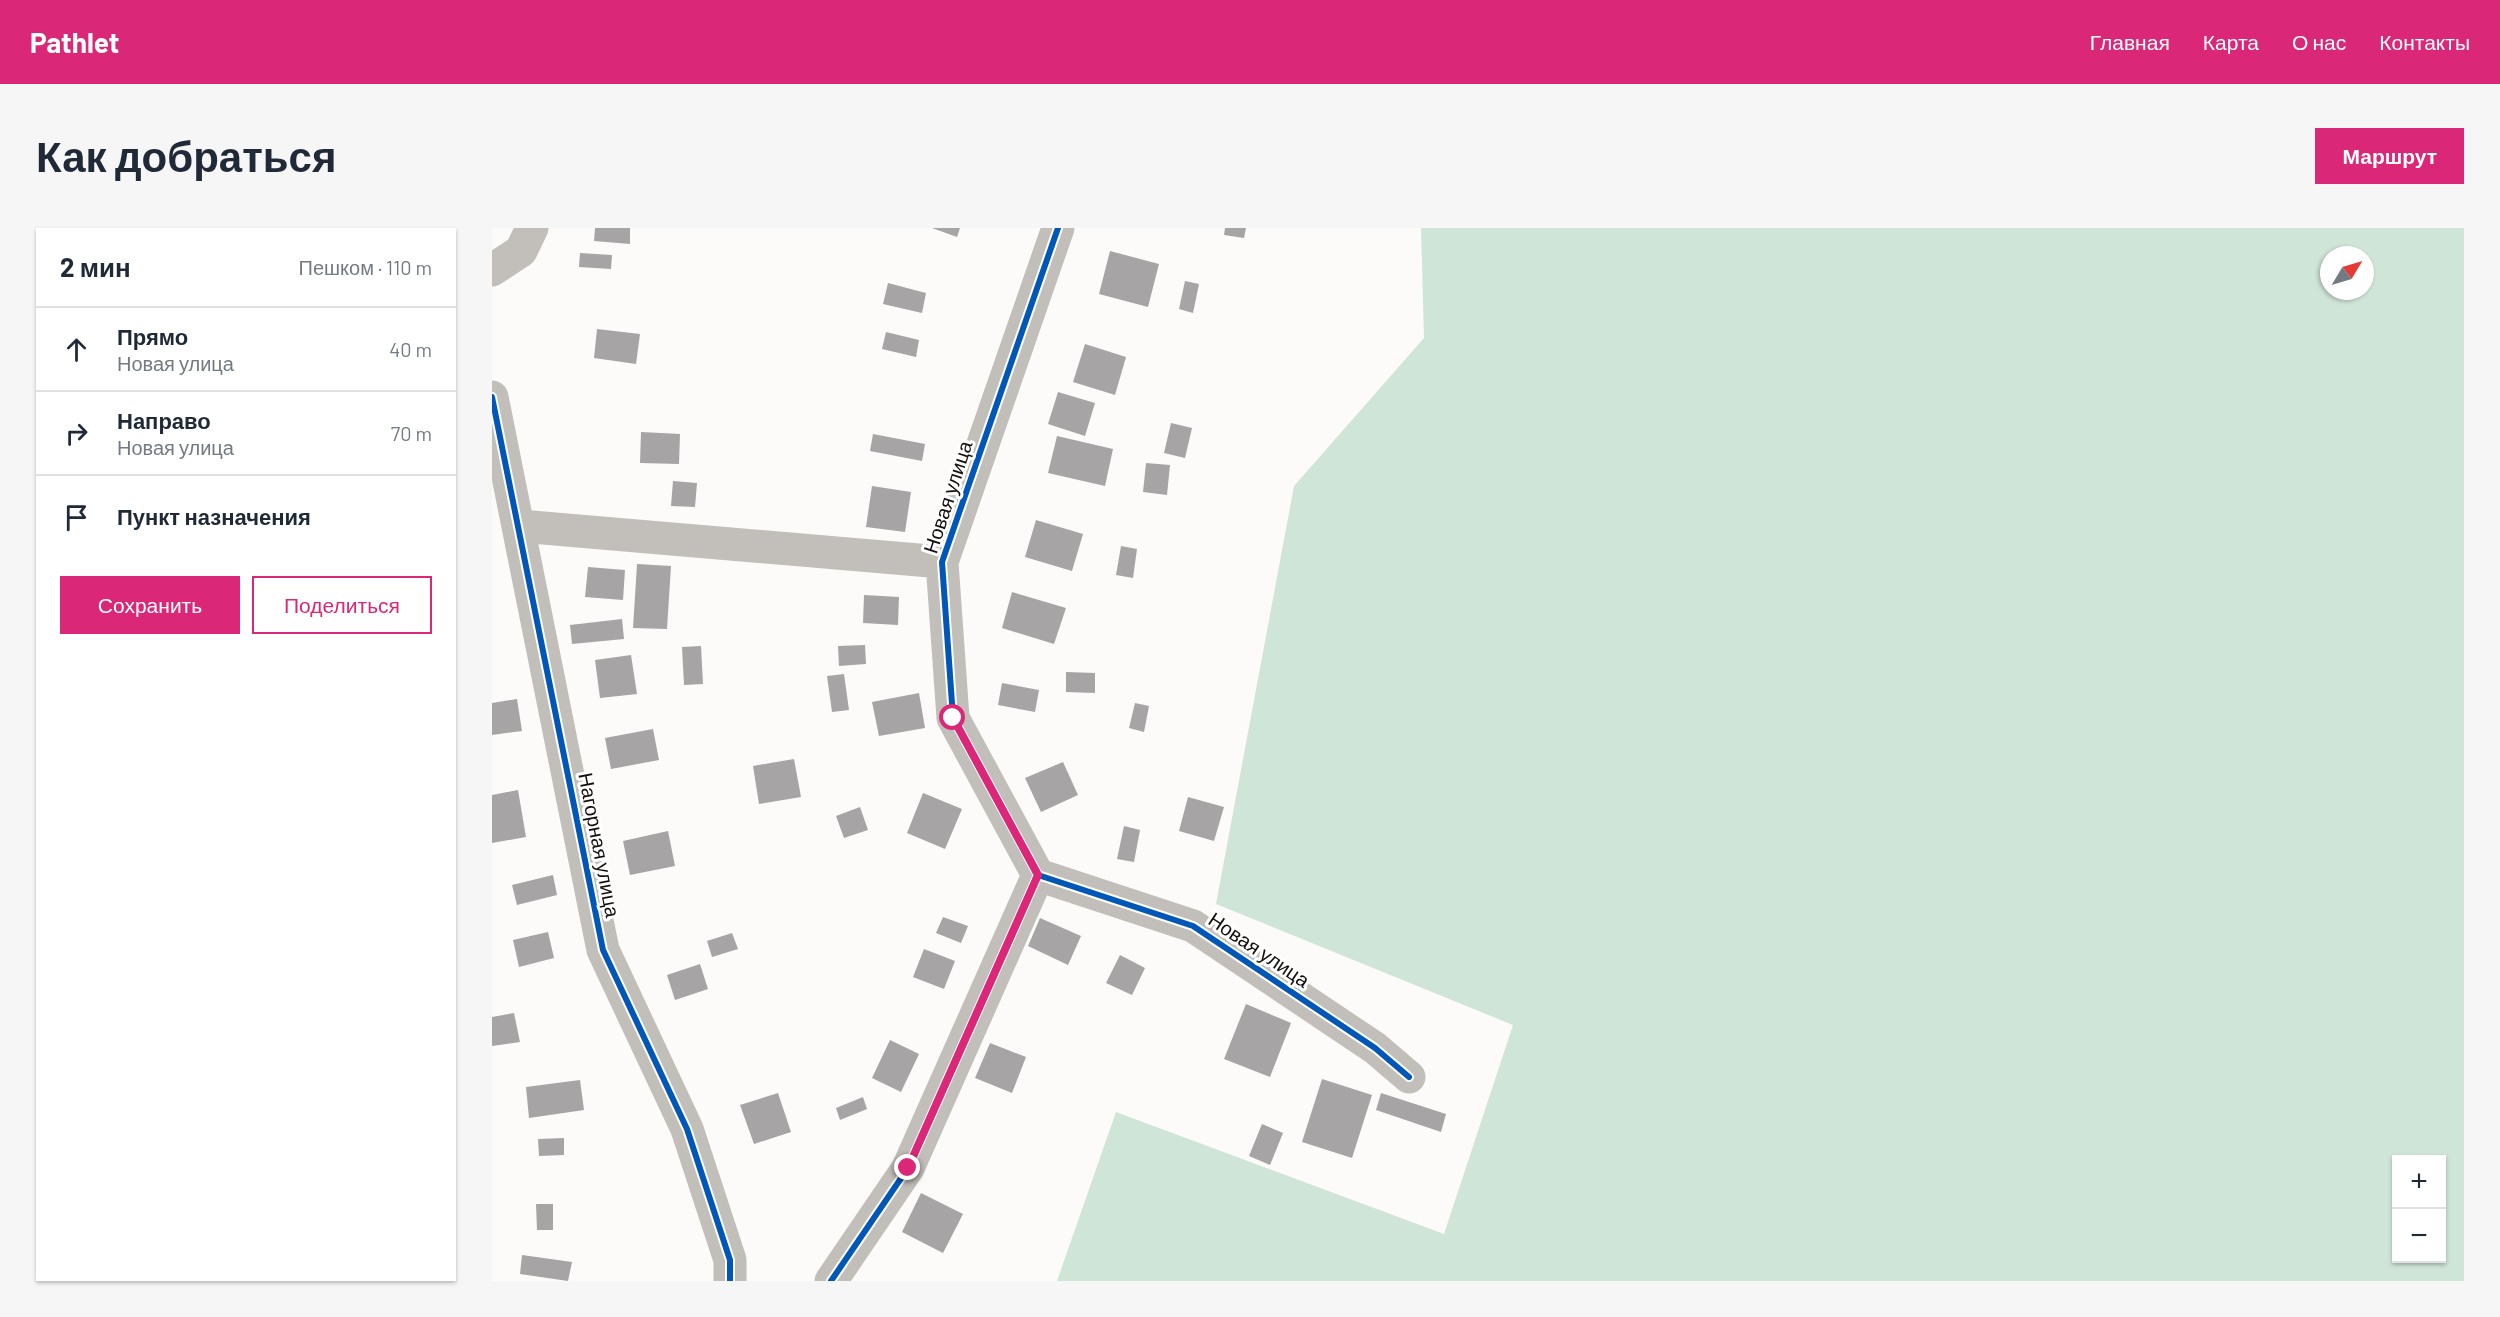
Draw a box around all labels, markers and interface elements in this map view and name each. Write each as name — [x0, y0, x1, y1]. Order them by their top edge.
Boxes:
text: Pathlet — [30, 25, 119, 59]
text: Главная — [2090, 29, 2170, 54]
text: Карта — [2203, 29, 2259, 54]
text: О нас — [2292, 29, 2346, 54]
text: Контакты — [2379, 29, 2470, 54]
button: Маршрут — [2315, 128, 2464, 184]
text: Как добраться — [36, 130, 336, 180]
north arrow — [2320, 246, 2374, 300]
text: 2 мин — [60, 251, 131, 282]
text: Пешком · 110 m — [299, 255, 432, 279]
text: Прямо — [117, 323, 188, 349]
icon: ahead — [60, 333, 93, 366]
text: 40 m — [389, 337, 432, 361]
text: Новая улица — [117, 351, 234, 375]
text: Направо — [117, 407, 211, 433]
icon: right — [60, 417, 93, 450]
text: 70 m — [391, 421, 432, 445]
text: Новая улица — [117, 435, 234, 459]
street label: Новая улица — [918, 437, 977, 556]
icon: arrive — [60, 501, 93, 534]
text: Пункт назначения — [117, 503, 311, 529]
button: Сохранить — [60, 576, 240, 634]
button: Поделиться — [252, 576, 432, 634]
route start — [939, 704, 965, 730]
street label: Нагорная улица — [574, 771, 626, 920]
street label: Новая улица — [1204, 907, 1315, 992]
route end — [894, 1154, 920, 1180]
map controls — [2392, 1155, 2446, 1263]
button: + — [2392, 1155, 2446, 1209]
button: − — [2392, 1209, 2446, 1263]

